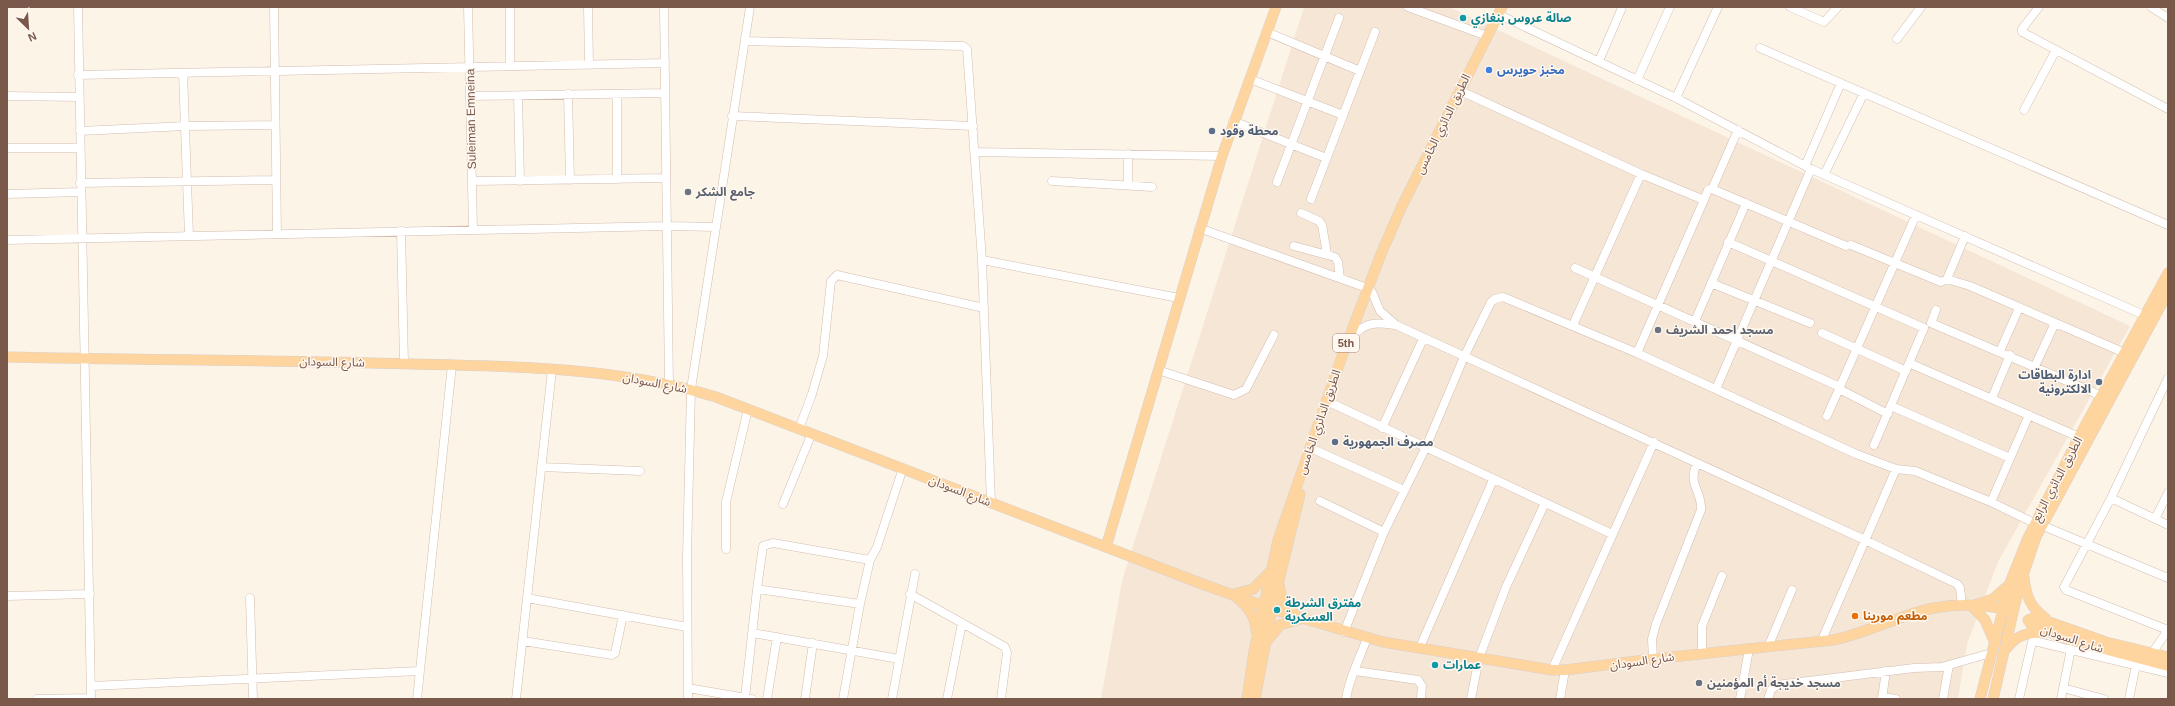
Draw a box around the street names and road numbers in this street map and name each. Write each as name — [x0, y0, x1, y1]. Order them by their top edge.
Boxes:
street label: Suleiman Emneina — [463, 68, 479, 169]
street label: الطريق الدائري الخامس — [1413, 71, 1476, 178]
road number: 5th — [1333, 334, 1359, 352]
street label: شارع السودان — [299, 354, 365, 372]
street label: الطريق الدائري الخامس — [1295, 368, 1346, 477]
street label: شارع السودان — [621, 370, 688, 398]
street label: الطريق الدائري الرابع — [2029, 434, 2088, 525]
street label: شارع السودان — [926, 473, 993, 511]
street label: شارع السودان — [2038, 622, 2105, 658]
street label: شارع السودان — [1609, 650, 1676, 674]

